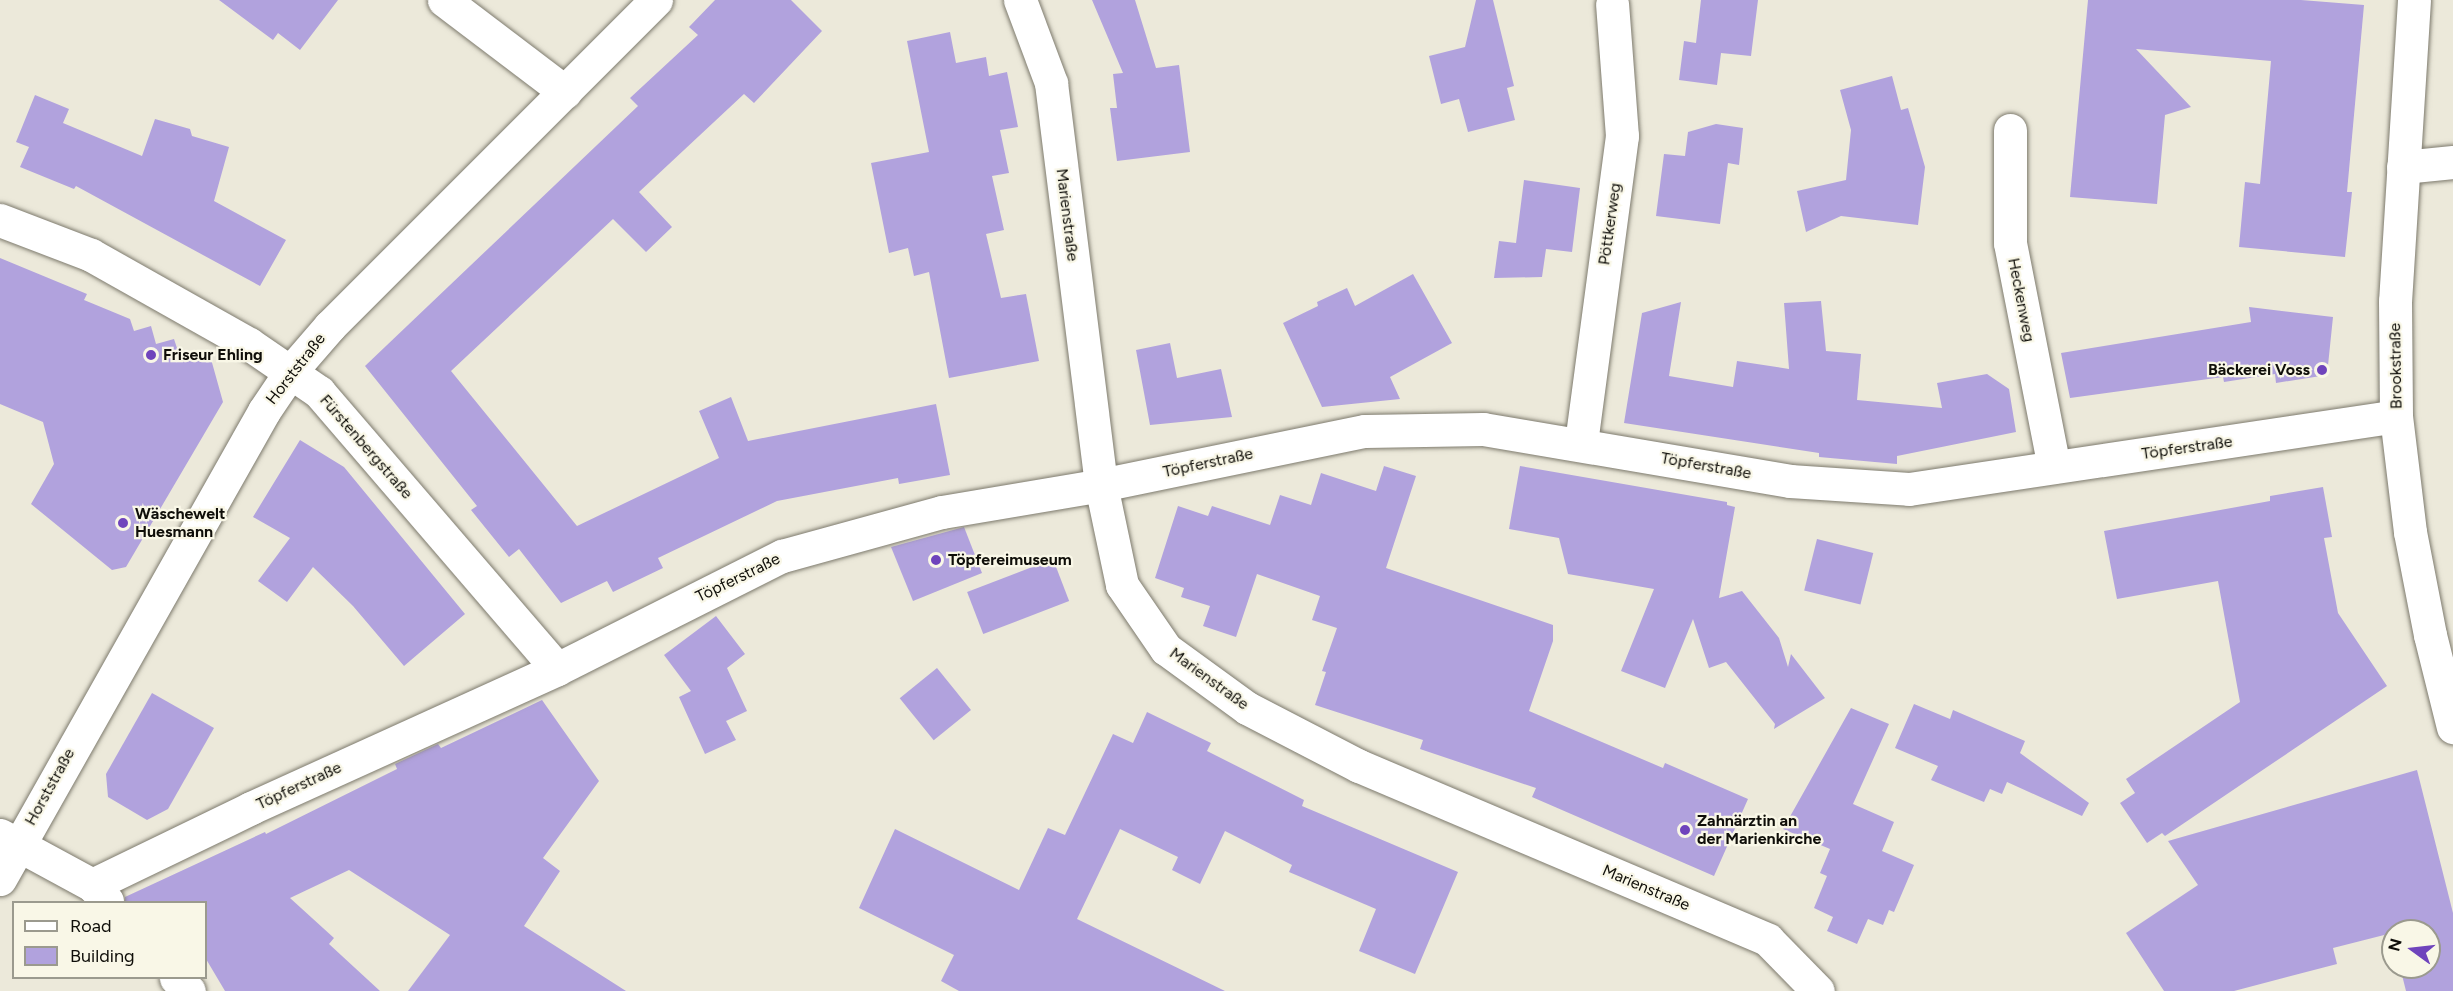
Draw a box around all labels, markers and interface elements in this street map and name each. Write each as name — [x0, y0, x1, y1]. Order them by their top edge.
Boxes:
street label: Marienstraße — [1052, 168, 1082, 262]
street label: Pöttkerweg — [1595, 182, 1625, 266]
street label: Heckenweg — [2003, 256, 2039, 344]
street label: Brookstraße — [2386, 323, 2406, 409]
street label: Horststraße — [262, 330, 330, 408]
place label: Friseur Ehling — [163, 345, 263, 365]
marker: Friseur Ehling — [144, 348, 158, 362]
place label: Bäckerei Voss — [2208, 360, 2310, 380]
marker: Bäckerei Voss — [2315, 363, 2329, 377]
street label: Fürstenbergstraße — [316, 391, 416, 503]
street label: Töpferstraße — [2140, 432, 2234, 464]
street label: Töpferstraße — [1161, 444, 1255, 482]
street label: Töpferstraße — [1659, 449, 1753, 483]
place label: Wäschewelt Huesmann — [135, 504, 225, 542]
marker: Wäschewelt Huesmann — [116, 516, 130, 530]
street label: Töpferstraße — [693, 549, 783, 607]
place label: Töpfereimuseum — [948, 550, 1072, 570]
marker: Töpfereimuseum — [929, 553, 943, 567]
street label: Marienstraße — [1166, 644, 1252, 714]
street label: Horststraße — [21, 745, 79, 829]
street label: Töpferstraße — [254, 758, 344, 814]
place label: Zahnärztin an der Marienkirche — [1697, 811, 1821, 849]
marker: Zahnärztin an der Marienkirche — [1678, 823, 1692, 837]
street label: Marienstraße — [1599, 861, 1693, 915]
legend — [12, 901, 207, 979]
text: Road — [70, 915, 111, 937]
north arrow — [2381, 919, 2441, 979]
text: N — [2384, 936, 2406, 953]
text: Building — [70, 945, 135, 967]

